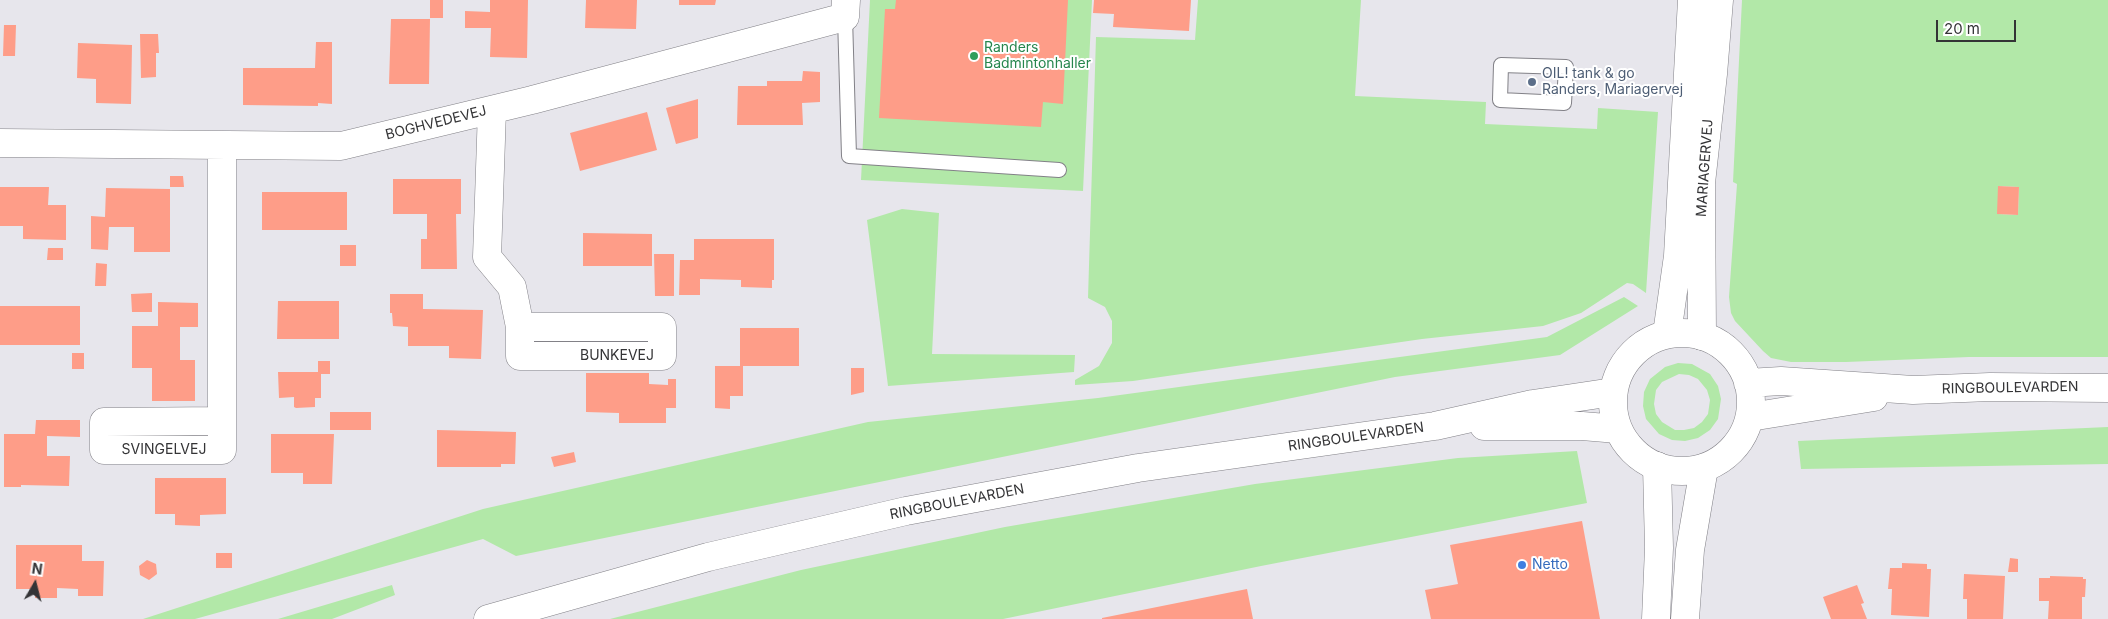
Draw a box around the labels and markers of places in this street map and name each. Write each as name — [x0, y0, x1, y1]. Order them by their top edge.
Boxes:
place label: Randers Badmintonhaller — [984, 40, 1091, 72]
marker: Randers Badmintonhaller — [968, 50, 980, 62]
place label: OIL! tank & go Randers, Mariagervej — [1542, 66, 1683, 98]
marker: OIL! tank & go Randers, Mariagervej — [1526, 76, 1538, 88]
place label: Netto — [1532, 557, 1568, 573]
marker: Netto — [1516, 559, 1528, 571]

